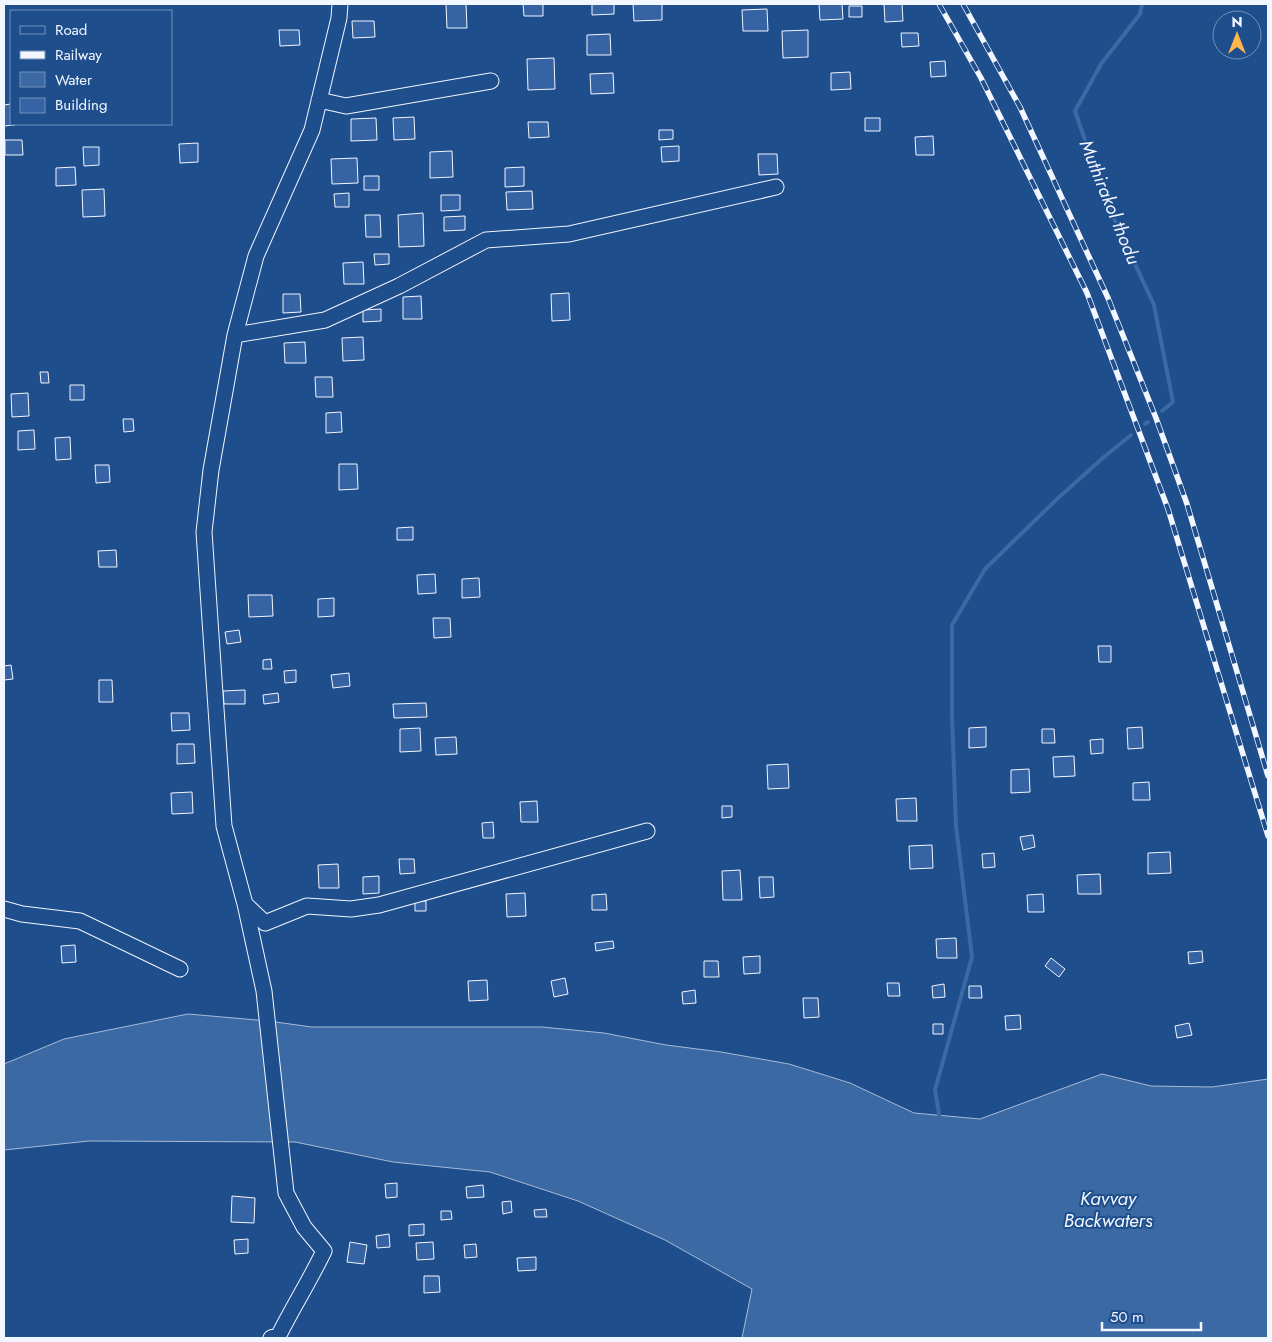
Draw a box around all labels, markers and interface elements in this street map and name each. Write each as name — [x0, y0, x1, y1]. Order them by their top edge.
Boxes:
legend — [10, 10, 172, 125]
north arrow — [1212, 10, 1262, 60]
text: N — [1231, 12, 1243, 32]
text: Road — [55, 19, 87, 41]
text: Railway — [55, 44, 102, 66]
text: Water — [55, 69, 93, 91]
text: Building — [55, 94, 107, 116]
water label: Muthirakol thodu — [1073, 136, 1147, 269]
water label: Kavvay Backwaters — [1064, 1185, 1153, 1234]
scale bar — [1102, 1300, 1201, 1332]
text: 50 m — [1110, 1306, 1144, 1328]

